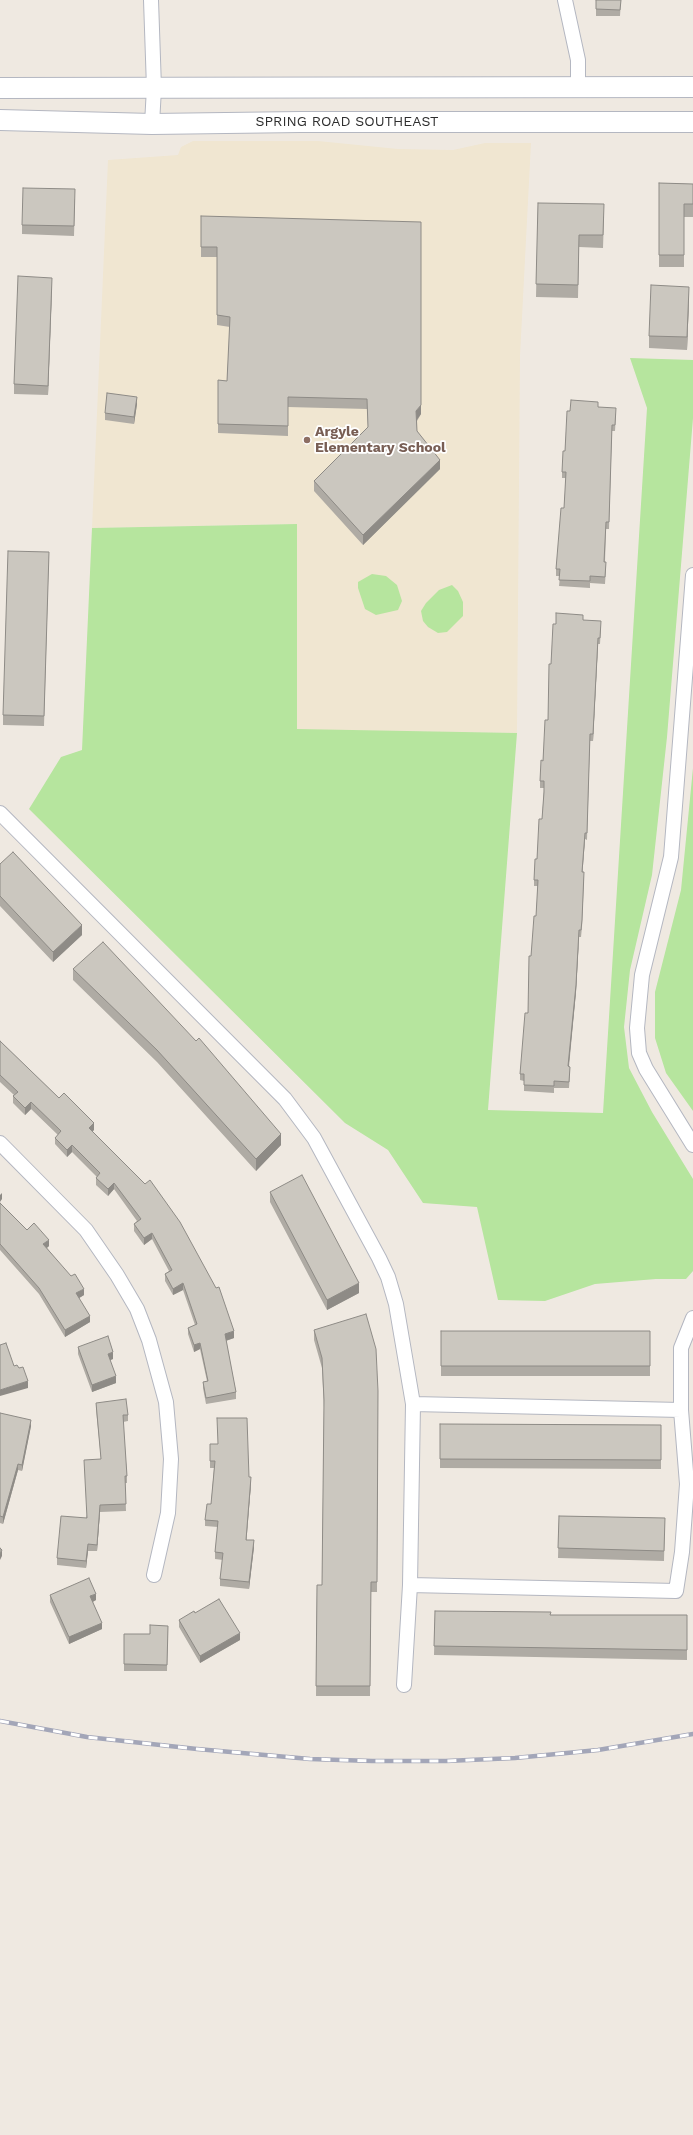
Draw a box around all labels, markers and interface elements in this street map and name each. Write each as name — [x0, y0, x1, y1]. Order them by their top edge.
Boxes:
street label: SPRING ROAD SOUTHEAST — [256, 114, 438, 130]
place label: Argyle Elementary School — [315, 424, 446, 456]
marker: Argyle Elementary School — [302, 435, 312, 445]

